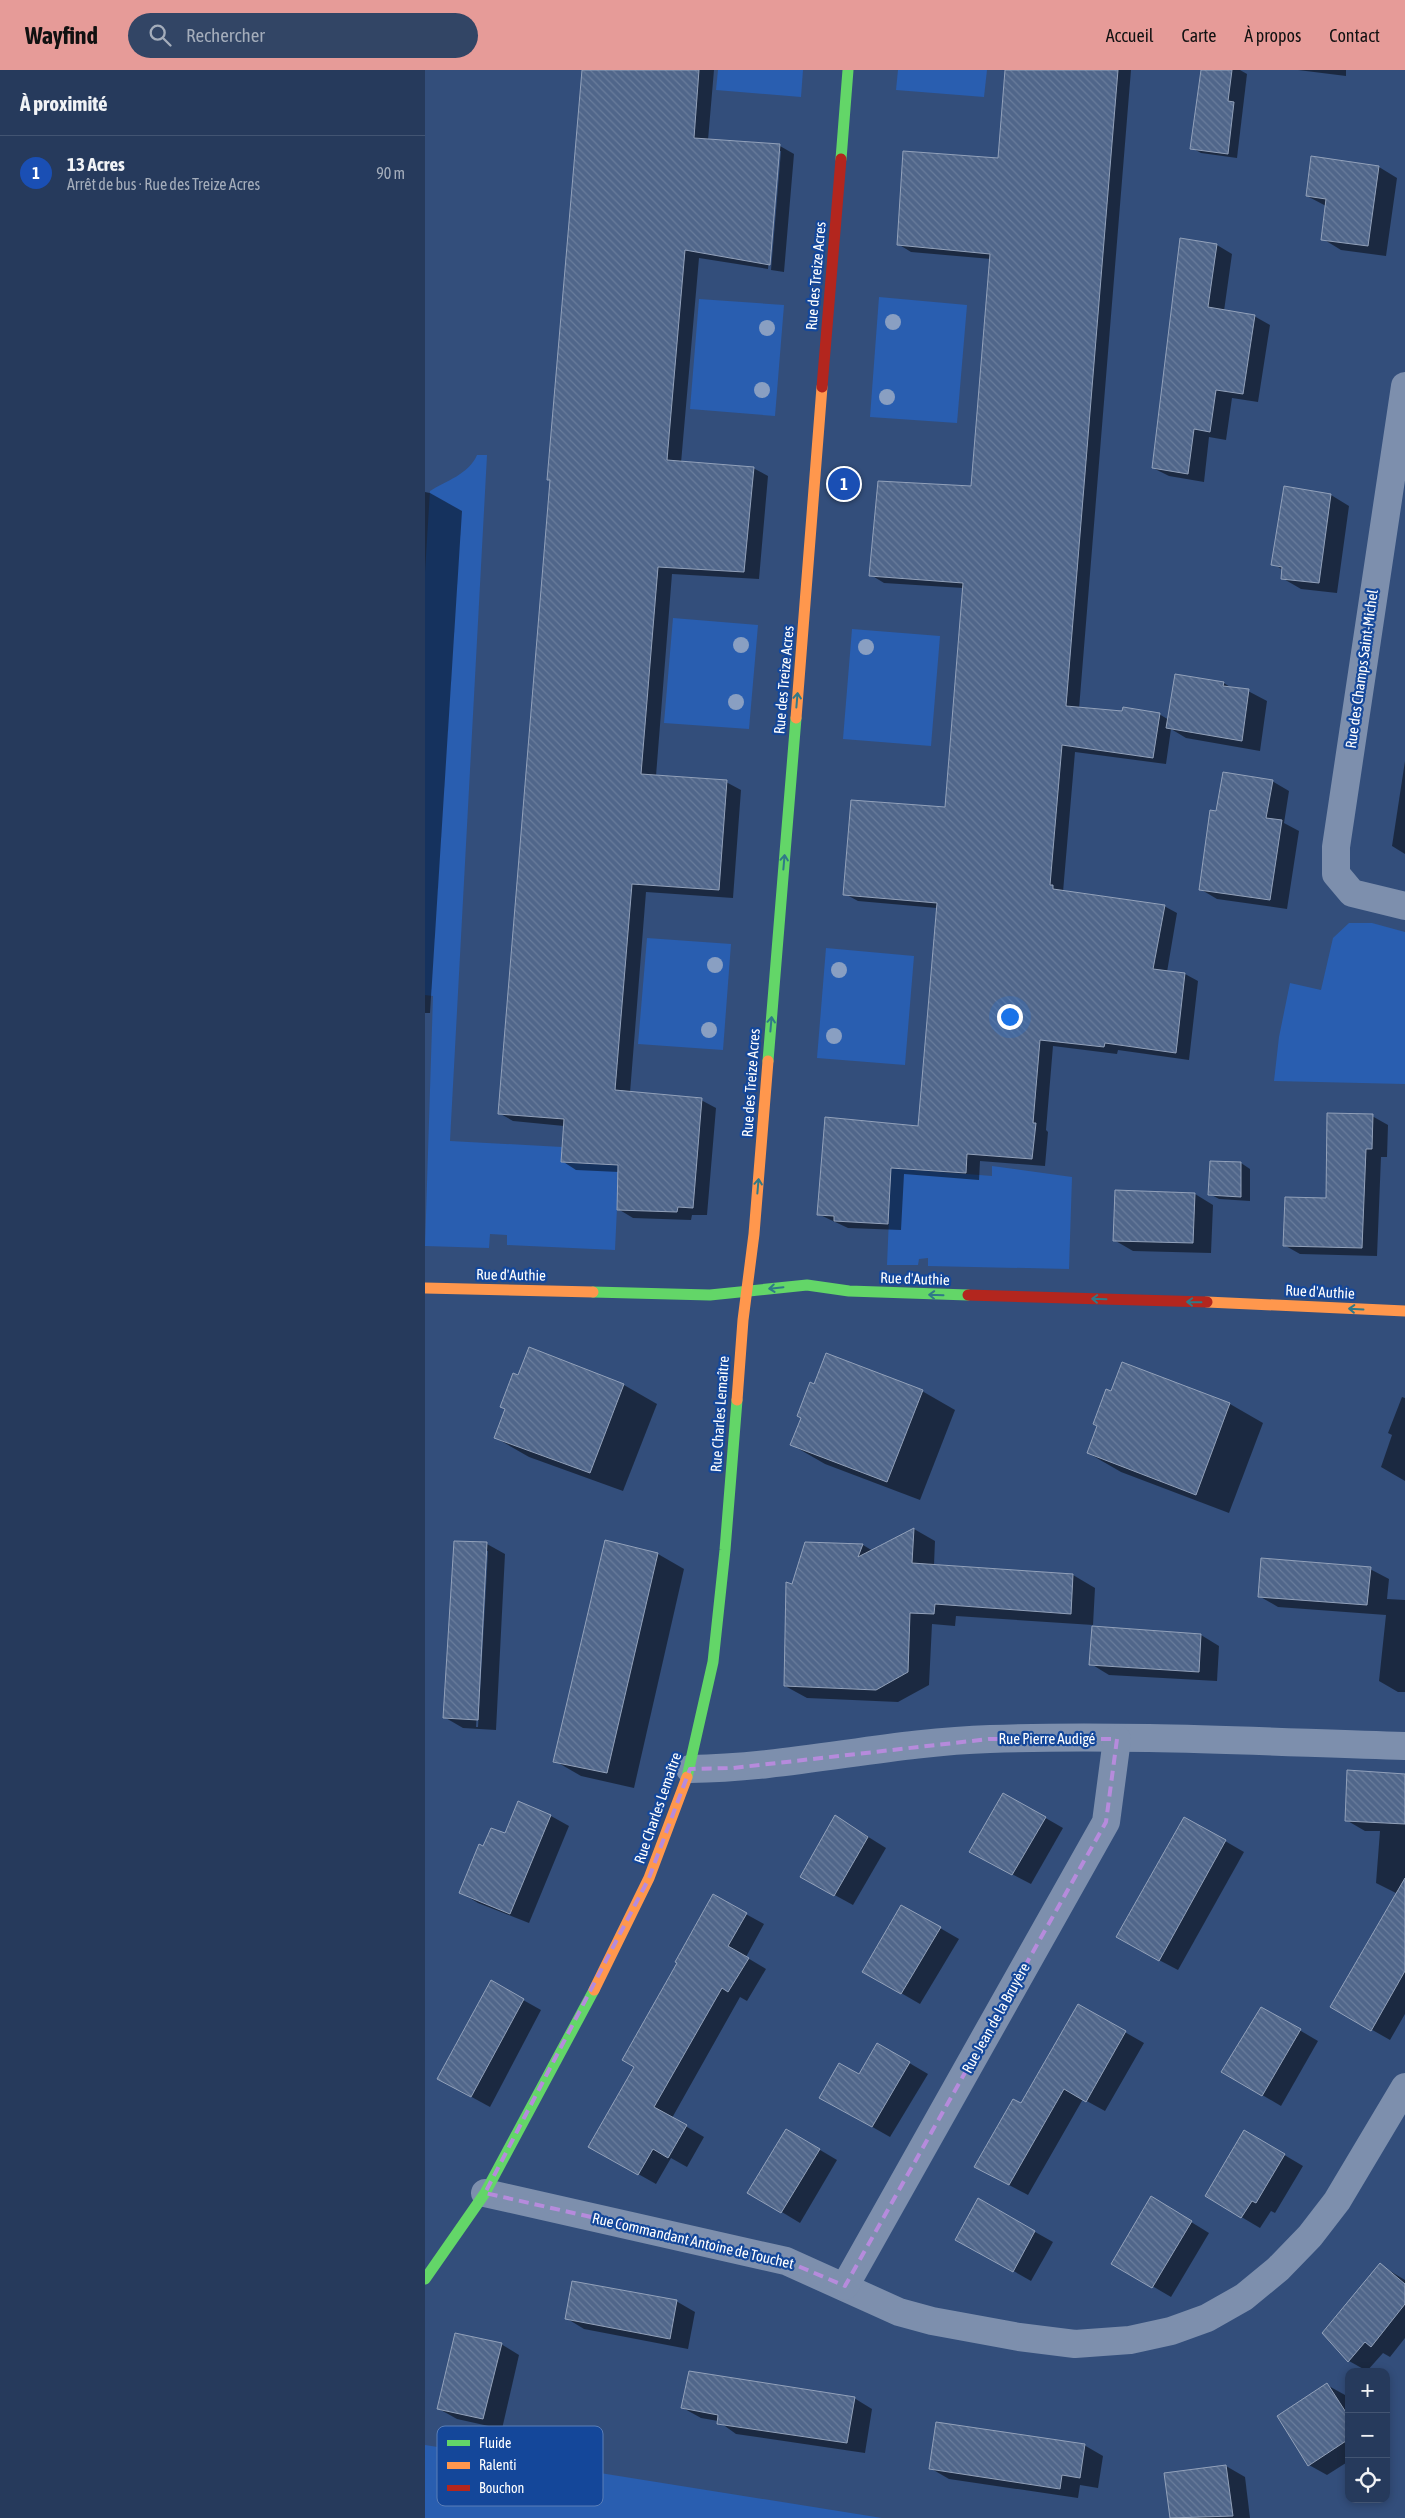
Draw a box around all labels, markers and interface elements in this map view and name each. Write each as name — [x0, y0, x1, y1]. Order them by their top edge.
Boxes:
search box — [128, 13, 478, 58]
icon: search — [146, 21, 174, 49]
text: Wayfind — [25, 22, 98, 49]
text: Rechercher — [186, 24, 265, 46]
text: Accueil — [1106, 25, 1154, 46]
text: Carte — [1182, 25, 1216, 46]
text: À propos — [1244, 25, 1301, 46]
text: Contact — [1329, 25, 1380, 46]
text: À proximité — [20, 91, 108, 115]
text: 13 Acres — [67, 153, 125, 175]
text: 1 — [32, 164, 40, 182]
text: 90 m — [376, 164, 405, 182]
text: Arrêt de bus · Rue des Treize Acres — [67, 175, 260, 193]
street label: Rue des Treize Acres — [802, 221, 829, 331]
pin: 1 — [828, 465, 860, 503]
street label: Rue des Champs Saint-Michel — [1342, 588, 1381, 749]
street label: Rue des Treize Acres — [770, 625, 797, 735]
one-way arrow — [792, 692, 802, 708]
one-way arrow — [779, 854, 788, 870]
your location — [997, 1004, 1023, 1030]
one-way arrow — [766, 1016, 775, 1032]
street label: Rue des Treize Acres — [738, 1028, 763, 1138]
one-way arrow — [753, 1178, 762, 1194]
street label: Rue d'Authie — [476, 1265, 546, 1284]
street label: Rue d'Authie — [880, 1269, 950, 1288]
street label: Rue d'Authie — [1285, 1281, 1355, 1302]
one-way arrow — [769, 1283, 785, 1293]
one-way arrow — [929, 1290, 945, 1299]
one-way arrow — [1091, 1295, 1107, 1304]
one-way arrow — [1186, 1297, 1202, 1306]
one-way arrow — [1349, 1304, 1365, 1313]
street label: Rue Charles Lemaître — [707, 1355, 732, 1473]
street label: Rue Pierre Audigé — [999, 1730, 1096, 1747]
street label: Rue Charles Lemaître — [631, 1750, 685, 1866]
street label: Rue Jean de la Bruyère — [958, 1960, 1033, 2076]
street label: Rue Commandant Antoine de Touchet — [591, 2209, 796, 2272]
map controls — [1345, 2368, 1390, 2503]
button: + — [1345, 2368, 1390, 2413]
button: − — [1345, 2413, 1390, 2458]
legend — [437, 2426, 603, 2506]
text: Fluide — [479, 2435, 511, 2451]
text: Ralenti — [479, 2457, 516, 2473]
button: locate — [1345, 2458, 1390, 2503]
text: Bouchon — [479, 2480, 524, 2496]

